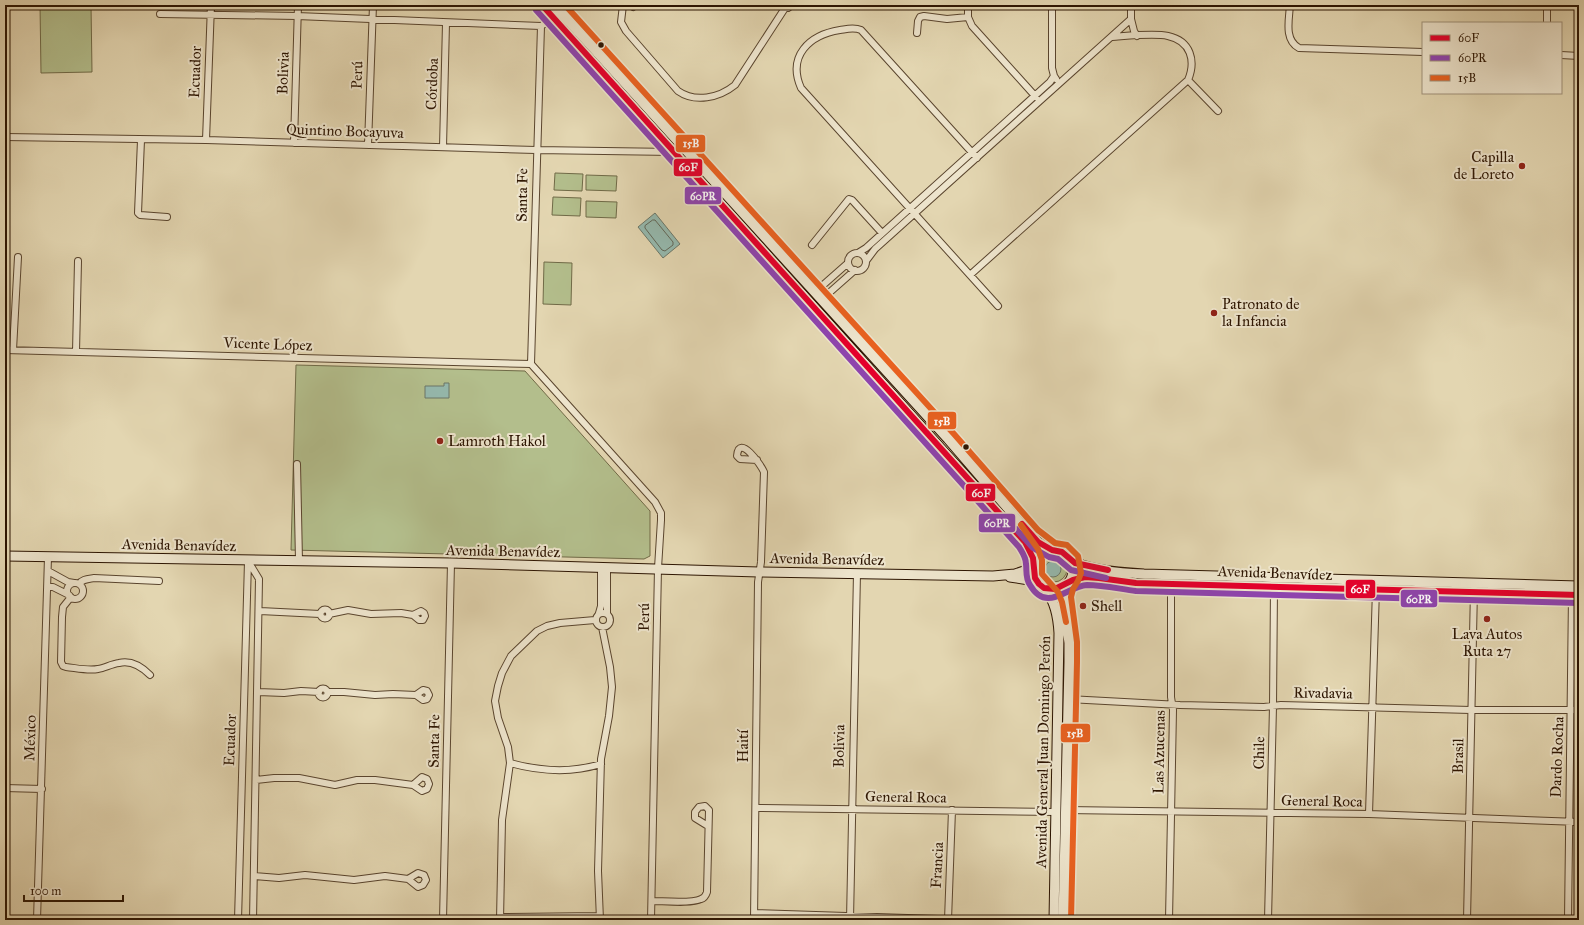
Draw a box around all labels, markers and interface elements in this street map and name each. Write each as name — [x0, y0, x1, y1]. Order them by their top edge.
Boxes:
legend — [1422, 22, 1562, 94]
text: 60F — [1458, 31, 1479, 45]
unlabelled marker — [596, 40, 606, 50]
street label: Ecuador — [185, 45, 205, 98]
street label: Bolivia — [273, 50, 293, 95]
text: 60PR — [1458, 51, 1487, 65]
street label: Córdoba — [422, 57, 442, 110]
street label: Perú — [348, 61, 366, 89]
text: 15B — [1458, 71, 1476, 85]
street label: Quintino Bocayuva — [286, 120, 405, 142]
line badge: 15B — [675, 134, 706, 153]
text: 15B — [683, 137, 699, 150]
place label: Capilla de Loreto — [1454, 148, 1515, 183]
line badge: 60F — [673, 158, 703, 177]
text: 60F — [678, 161, 698, 174]
marker: Capilla de Loreto — [1517, 161, 1527, 171]
street label: Santa Fe — [513, 168, 531, 222]
line badge: 60PR — [684, 186, 722, 205]
text: 60PR — [690, 190, 717, 203]
place label: Patronato de la Infancia — [1222, 295, 1300, 330]
marker: Patronato de la Infancia — [1209, 308, 1219, 318]
street label: Vicente López — [222, 333, 313, 355]
line badge: 15B — [927, 411, 957, 430]
text: 15B — [934, 415, 950, 428]
place label: Lamroth Hakol — [448, 432, 547, 450]
marker: Lamroth Hakol — [435, 436, 445, 446]
unlabelled marker — [961, 442, 971, 452]
line badge: 60F — [965, 483, 996, 502]
text: 60F — [971, 487, 991, 500]
line badge: 60PR — [978, 513, 1016, 533]
text: 60PR — [984, 517, 1011, 530]
street label: Avenida Benavídez — [121, 535, 236, 555]
street label: Avenida Benavídez — [445, 541, 560, 561]
street label: Avenida Benavídez — [769, 549, 884, 569]
street label: Avenida Benavídez — [1216, 562, 1333, 584]
line badge: 60F — [1345, 579, 1376, 599]
text: 60F — [1350, 583, 1370, 596]
line badge: 60PR — [1400, 589, 1438, 608]
text: 60PR — [1406, 593, 1433, 606]
place label: Shell — [1091, 597, 1123, 615]
marker: Shell — [1078, 601, 1088, 611]
street label: Perú — [635, 603, 653, 631]
marker: Lava Autos Ruta 27 — [1482, 614, 1492, 624]
place label: Lava Autos Ruta 27 — [1452, 625, 1522, 660]
street label: Avenida General Juan Domingo Perón — [1032, 636, 1055, 869]
street label: Rivadavia — [1293, 683, 1354, 703]
street label: Las Azucenas — [1149, 710, 1169, 794]
street label: Ecuador — [220, 713, 240, 766]
street label: México — [20, 714, 40, 761]
street label: Santa Fe — [425, 714, 443, 768]
street label: Dardo Rocha — [1547, 715, 1567, 798]
line badge: 15B — [1060, 723, 1091, 743]
street label: Bolivia — [830, 724, 848, 768]
text: 15B — [1067, 727, 1083, 740]
street label: Haití — [734, 729, 752, 762]
street label: Chile — [1250, 736, 1268, 770]
street label: Brasil — [1449, 737, 1467, 774]
street label: General Roca — [865, 787, 948, 807]
street label: General Roca — [1281, 791, 1364, 811]
street label: Francia — [927, 841, 947, 889]
scale bar — [24, 877, 123, 903]
text: 100 m — [30, 884, 61, 898]

